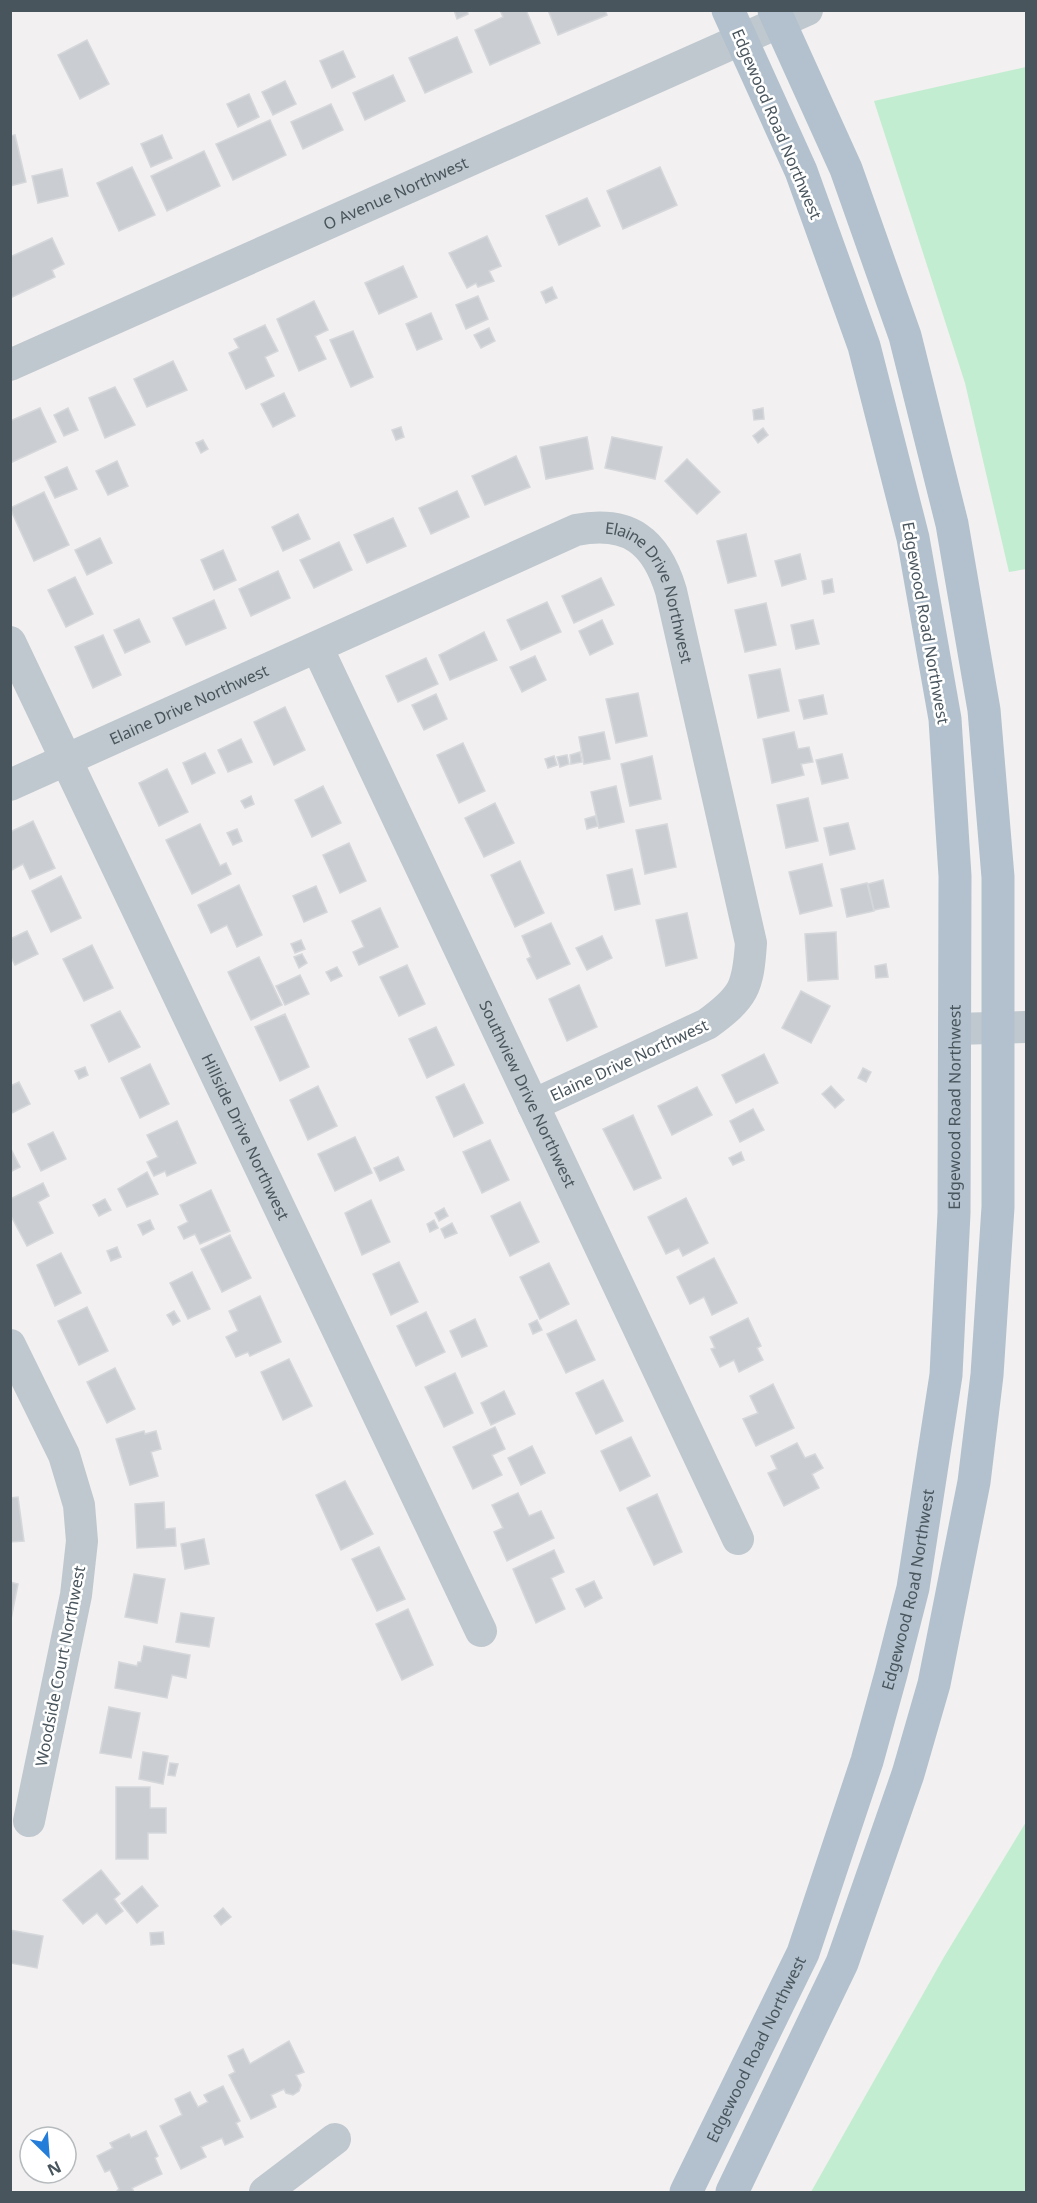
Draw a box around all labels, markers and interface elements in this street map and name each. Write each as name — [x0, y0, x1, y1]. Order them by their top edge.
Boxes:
street label: Edgewood Road Northwest — [727, 25, 827, 223]
street label: O Avenue Northwest — [320, 151, 472, 235]
street label: Elaine Drive Northwest — [604, 517, 698, 666]
street label: Edgewood Road Northwest — [897, 520, 955, 726]
street label: Elaine Drive Northwest — [106, 659, 272, 750]
street label: Southview Drive Northwest — [474, 996, 582, 1191]
street label: Edgewood Road Northwest — [943, 1004, 966, 1210]
street label: Elaine Drive Northwest — [546, 1014, 712, 1106]
street label: Hillside Drive Northwest — [197, 1050, 295, 1224]
street label: Edgewood Road Northwest — [876, 1487, 939, 1693]
street label: Woodside Court Northwest — [30, 1564, 90, 1768]
street label: Edgewood Road Northwest — [701, 1952, 811, 2146]
north arrow — [18, 2125, 78, 2185]
text: N — [44, 2156, 65, 2181]

